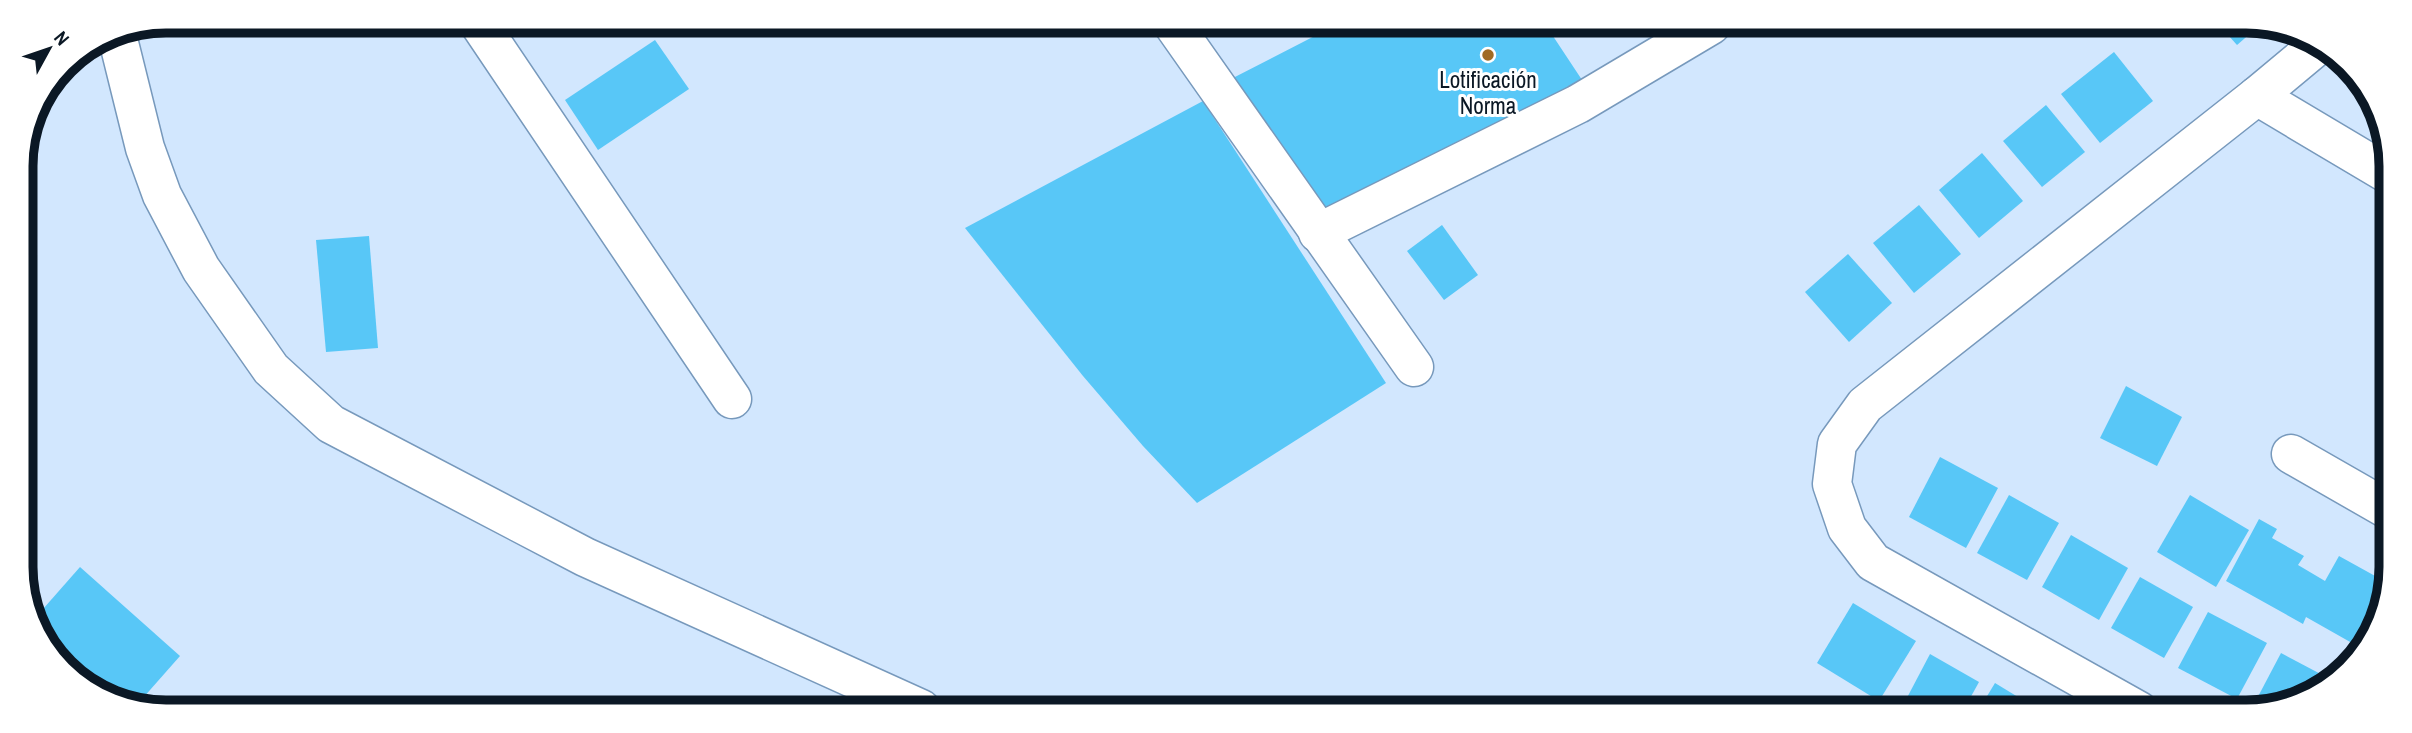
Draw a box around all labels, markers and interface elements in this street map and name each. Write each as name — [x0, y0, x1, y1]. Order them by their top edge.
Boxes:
north arrow — [14, 14, 84, 84]
text: N — [48, 25, 76, 51]
marker: Lotificación Norma — [1480, 47, 1496, 63]
place label: Lotificación Norma — [1439, 64, 1537, 121]

